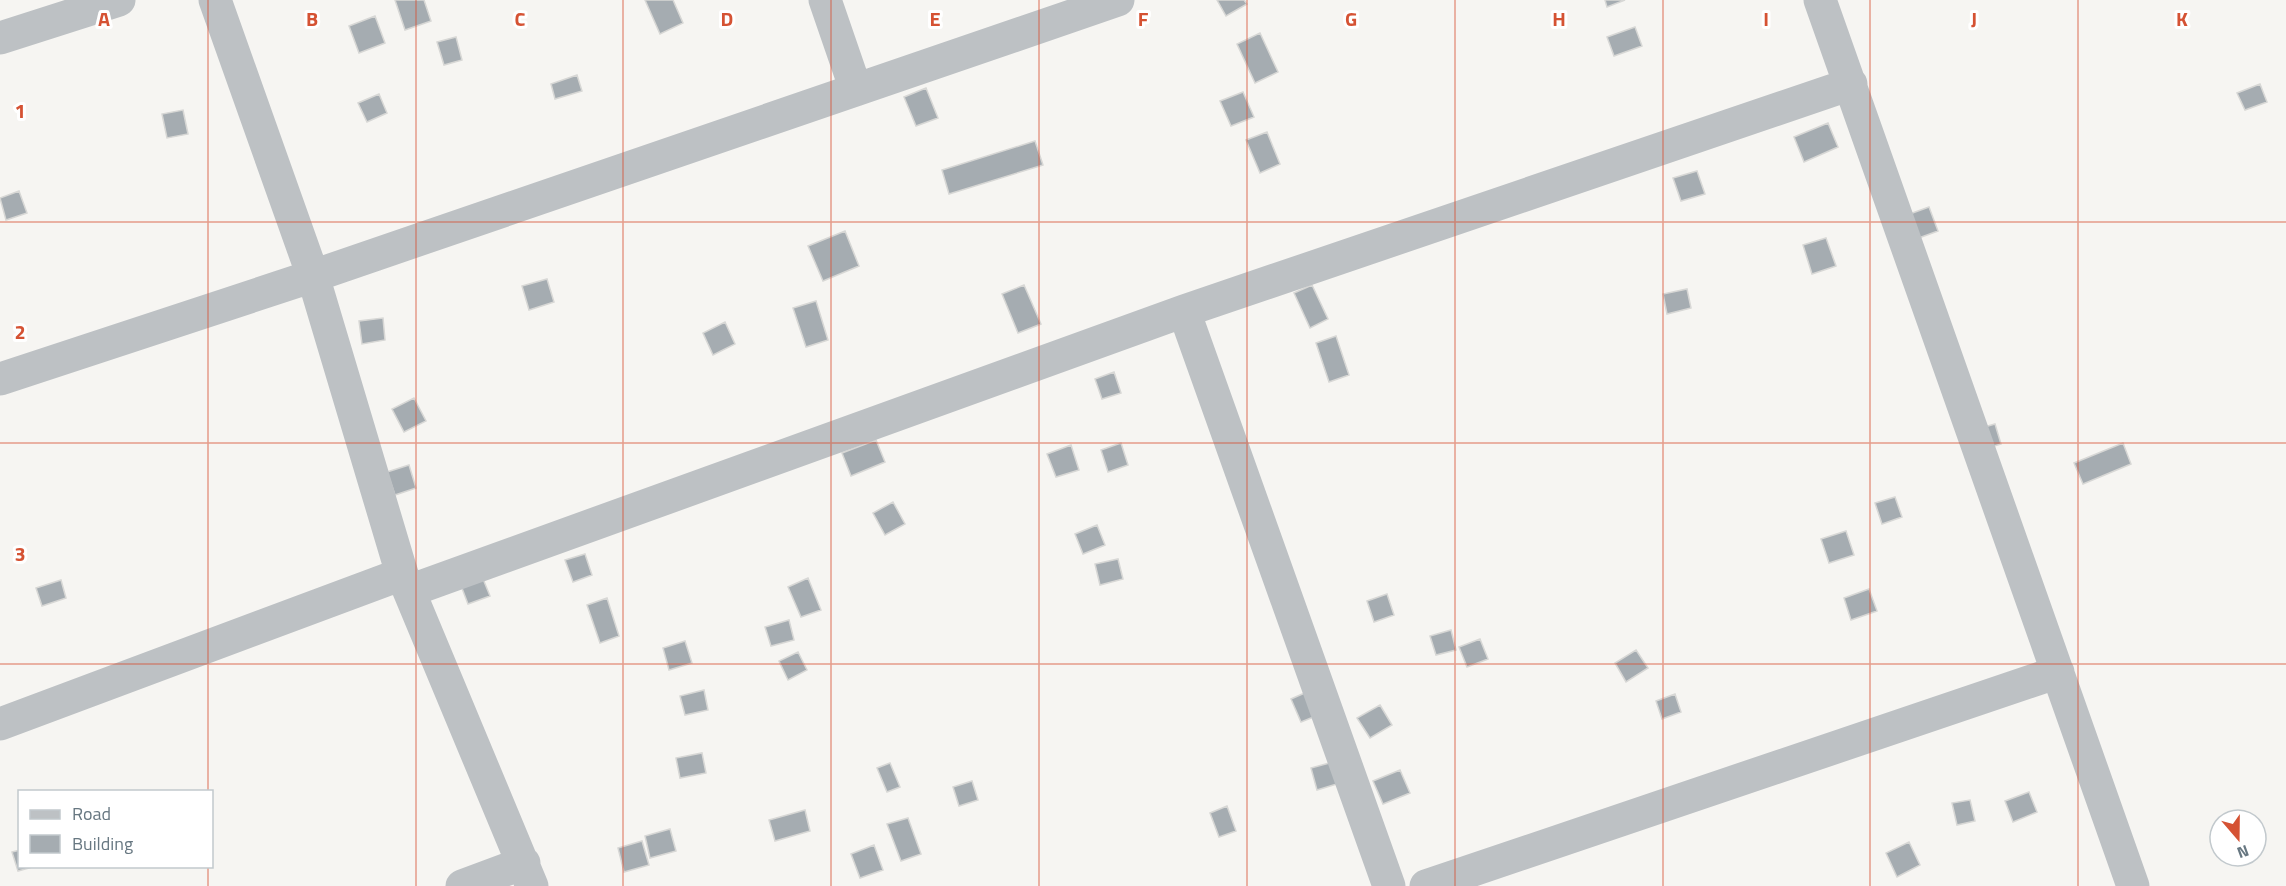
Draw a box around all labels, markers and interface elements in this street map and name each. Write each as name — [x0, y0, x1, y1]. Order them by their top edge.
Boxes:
text: A — [98, 3, 110, 34]
text: B — [306, 3, 318, 34]
text: C — [515, 3, 526, 34]
text: D — [721, 3, 733, 34]
text: E — [929, 3, 941, 34]
text: F — [1138, 3, 1149, 34]
text: G — [1345, 3, 1357, 34]
text: H — [1552, 3, 1566, 34]
text: I — [1763, 3, 1769, 34]
text: J — [1971, 3, 1977, 34]
text: K — [2176, 3, 2188, 34]
text: 1 — [14, 95, 26, 126]
text: 2 — [14, 316, 26, 347]
text: 3 — [14, 538, 26, 569]
legend — [18, 790, 213, 868]
text: Road — [72, 800, 111, 827]
north arrow — [2208, 808, 2268, 868]
text: Building — [72, 830, 133, 857]
text: N — [2234, 839, 2252, 865]

